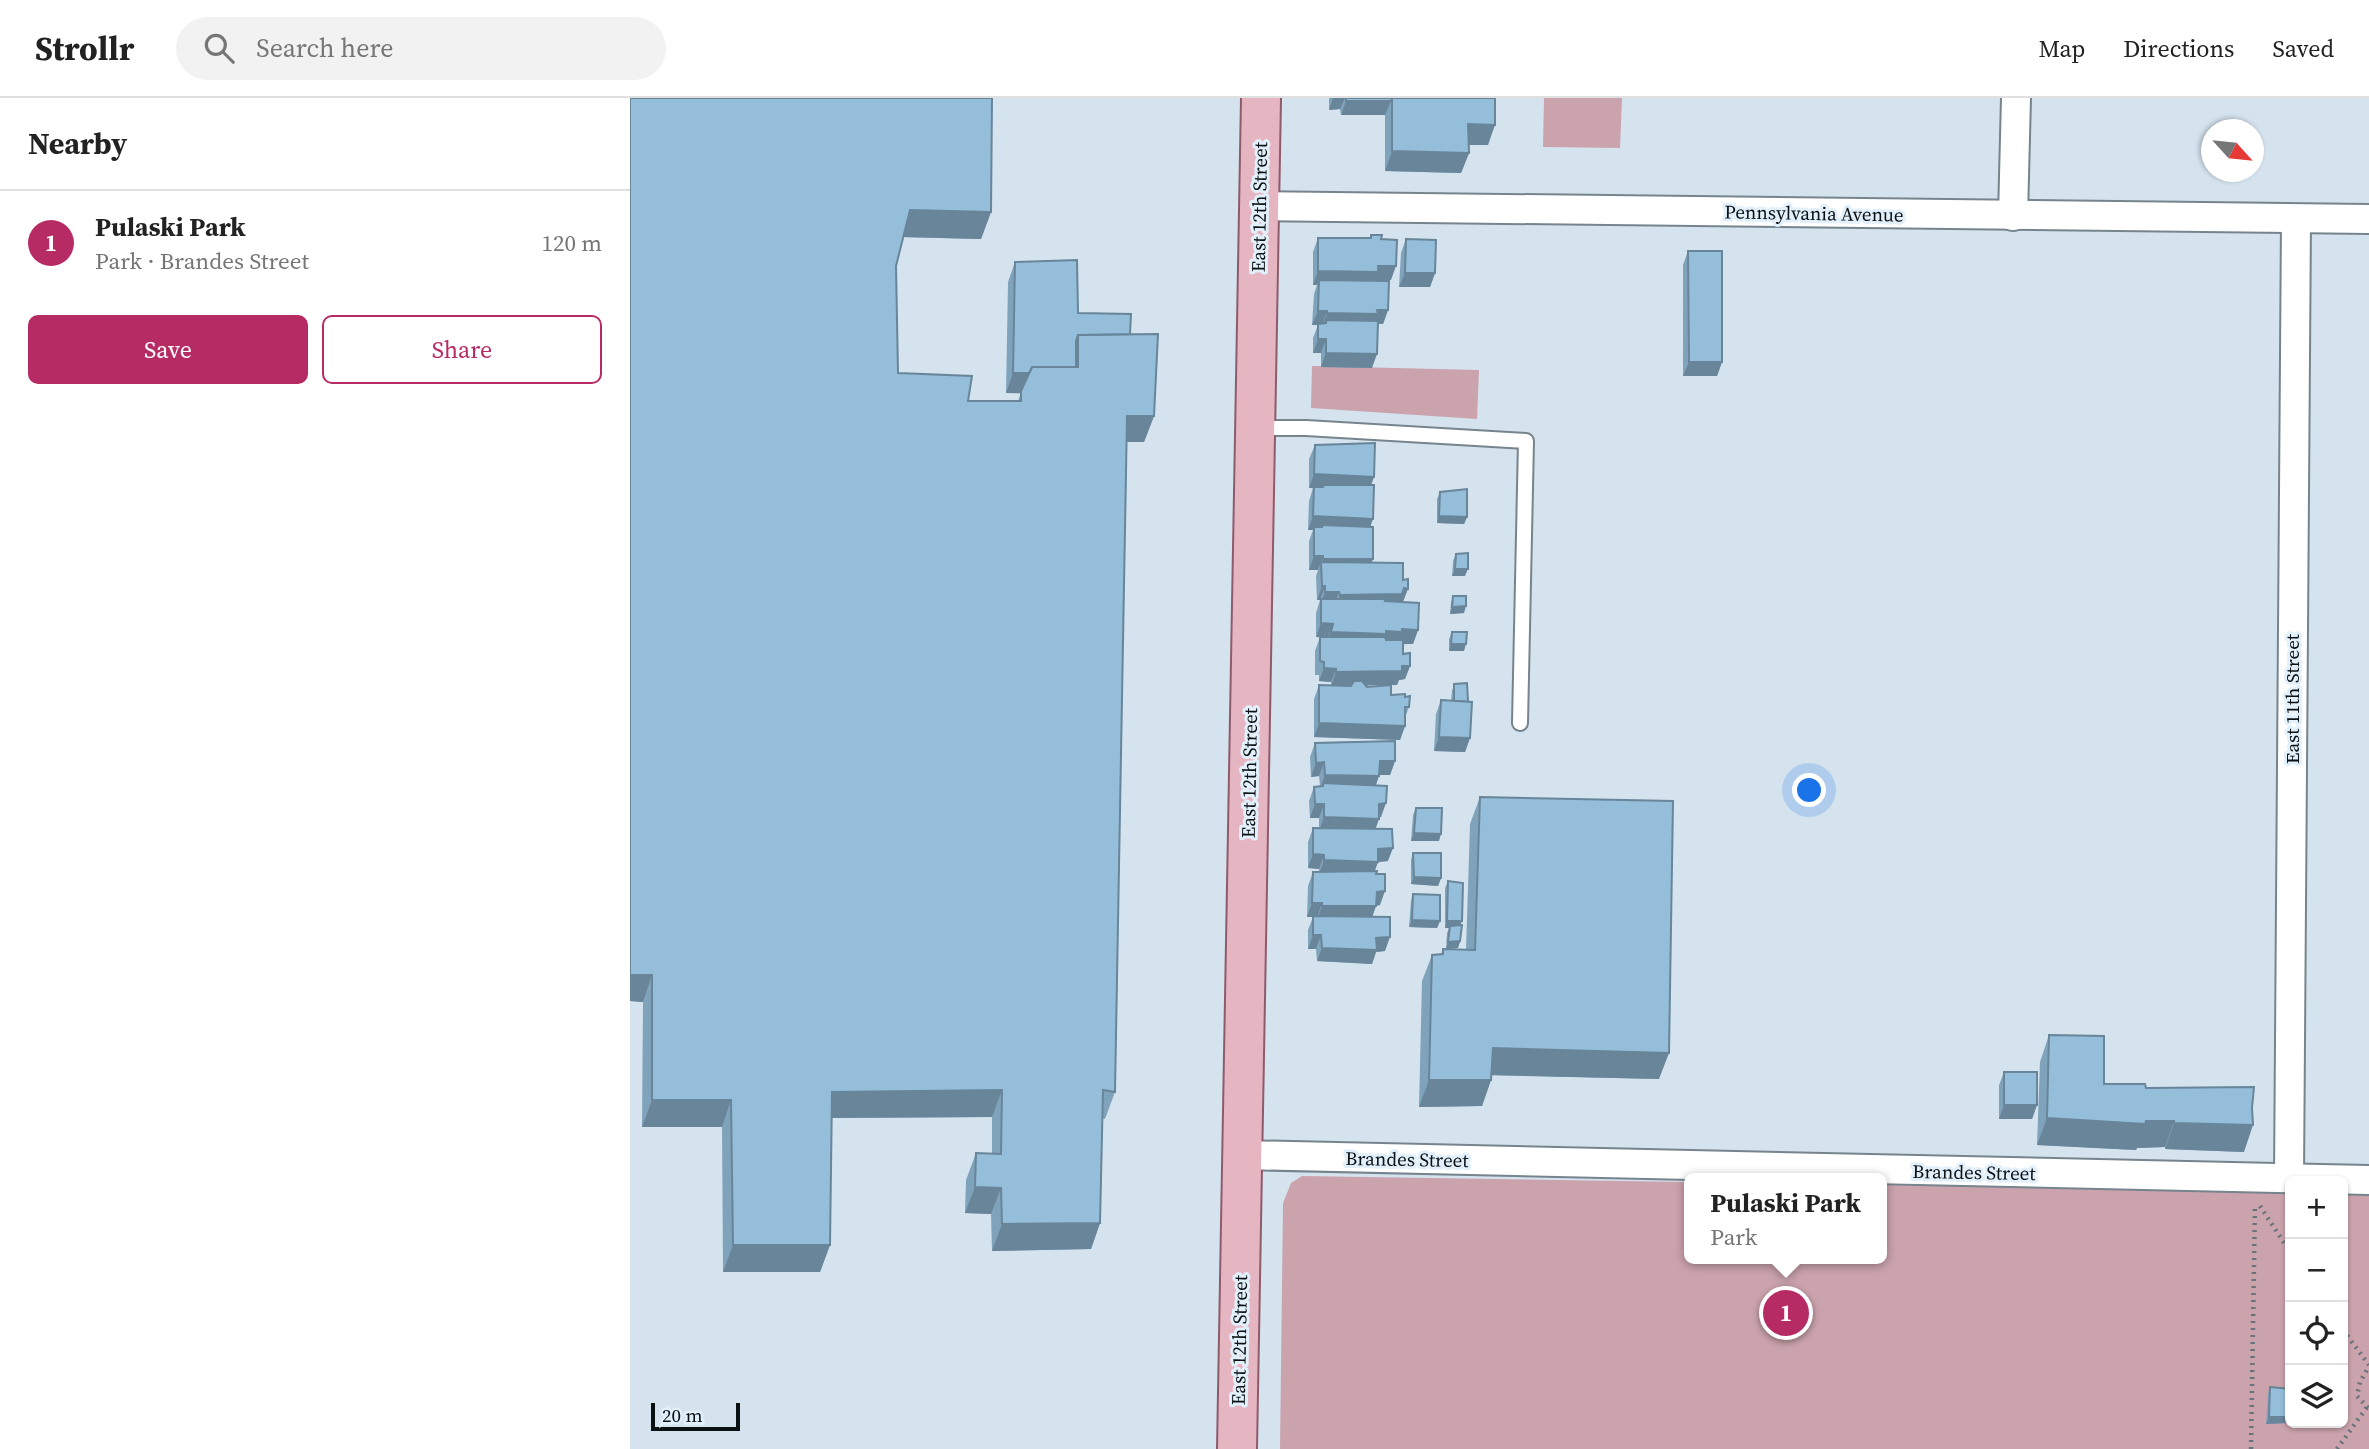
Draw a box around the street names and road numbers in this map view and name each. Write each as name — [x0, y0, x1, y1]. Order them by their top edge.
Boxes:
street label: East 12th Street — [1245, 141, 1273, 272]
street label: Pennsylvania Avenue — [1724, 198, 1904, 228]
street label: East 11th Street — [2279, 633, 2305, 764]
street label: East 12th Street — [1235, 707, 1263, 838]
street label: Brandes Street — [1345, 1145, 1470, 1173]
street label: Brandes Street — [1912, 1158, 2037, 1186]
street label: East 12th Street — [1225, 1274, 1253, 1405]

